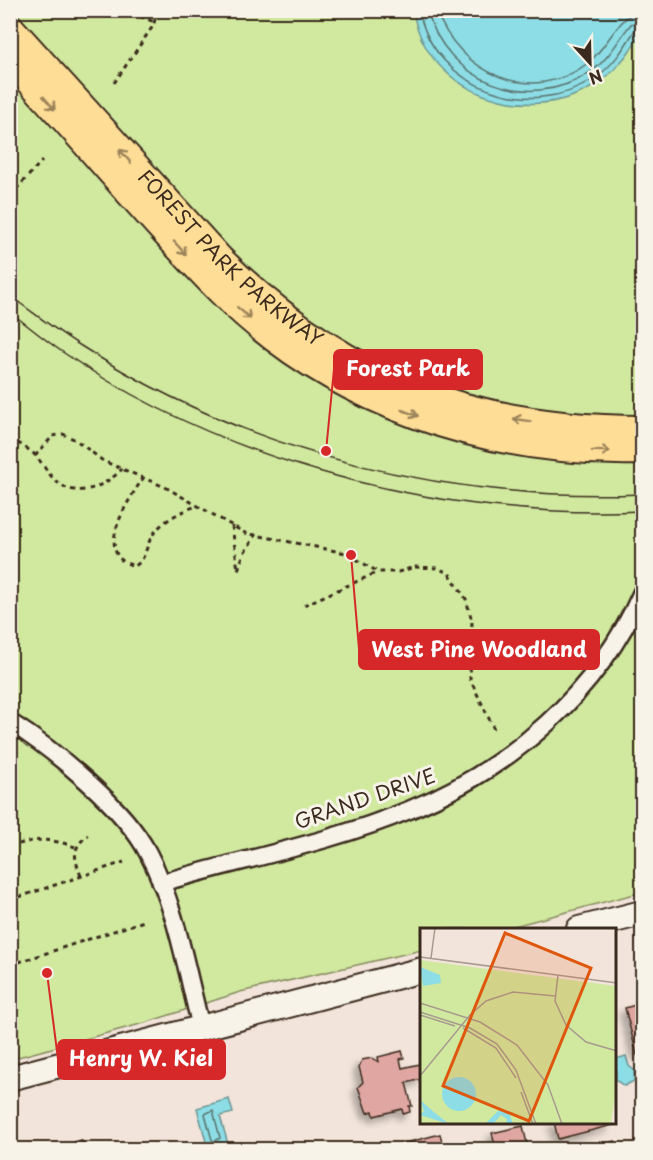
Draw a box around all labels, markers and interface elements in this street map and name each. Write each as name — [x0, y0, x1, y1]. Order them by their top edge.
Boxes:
north arrow — [560, 33, 620, 93]
text: N — [586, 64, 606, 91]
one-way arrow — [42, 95, 56, 110]
one-way arrow — [118, 149, 132, 164]
street label: FOREST PARK PARKWAY — [132, 162, 330, 353]
one-way arrow — [173, 240, 187, 255]
one-way arrow — [236, 306, 251, 320]
callout: Forest Park — [334, 350, 482, 389]
text: Forest Park — [346, 351, 470, 383]
one-way arrow — [400, 409, 419, 420]
one-way arrow — [512, 415, 532, 426]
one-way arrow — [590, 445, 610, 456]
callout: West Pine Woodland — [359, 630, 599, 669]
text: West Pine Woodland — [371, 632, 587, 664]
street label: GRAND DRIVE — [290, 760, 439, 836]
inset map — [420, 928, 617, 1124]
callout: Henry W. Kiel — [58, 1040, 225, 1079]
text: Henry W. Kiel — [69, 1041, 213, 1073]

